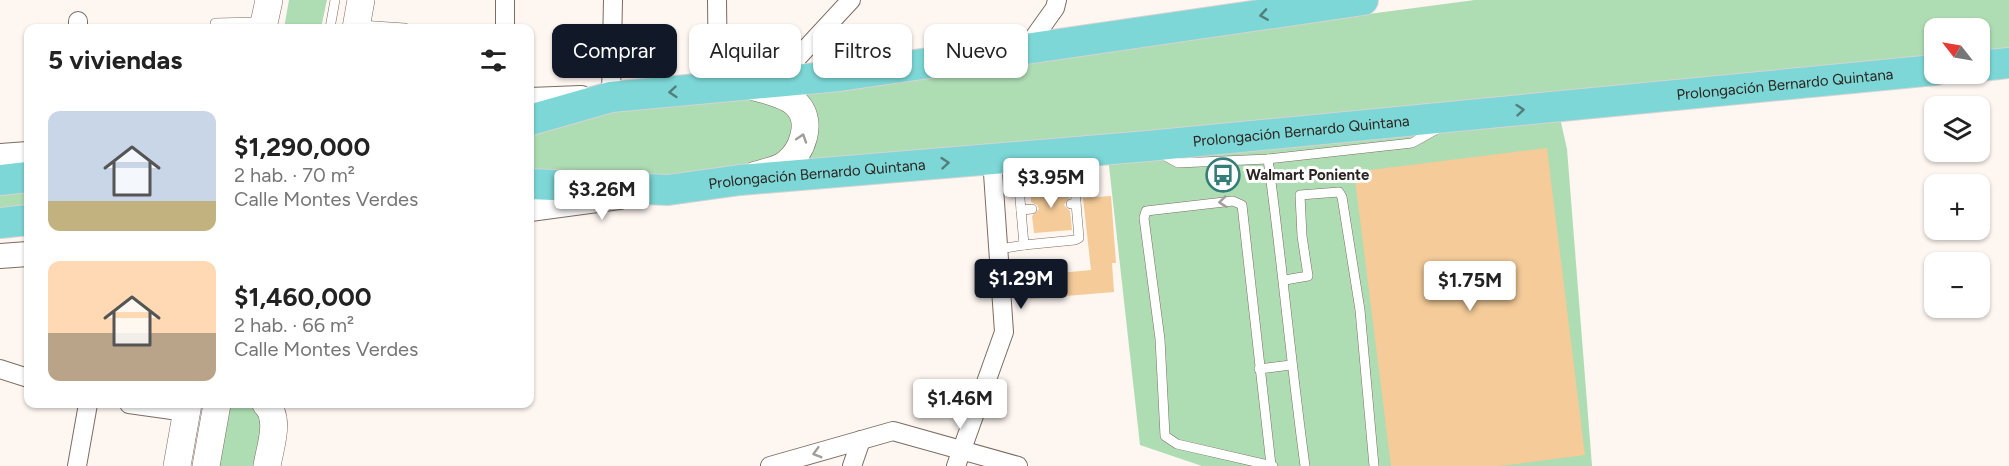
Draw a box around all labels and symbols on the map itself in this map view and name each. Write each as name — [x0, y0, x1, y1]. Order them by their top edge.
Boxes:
one-way arrow — [1259, 8, 1269, 21]
north arrow — [1924, 18, 1990, 84]
street label: Prolongación Bernardo Quintana — [1676, 65, 1894, 104]
one-way arrow — [668, 85, 677, 98]
one-way arrow — [1516, 104, 1525, 117]
street label: Prolongación Bernardo Quintana — [1192, 112, 1410, 151]
one-way arrow — [795, 133, 807, 144]
street label: Prolongación Bernardo Quintana — [707, 156, 926, 193]
one-way arrow — [941, 157, 950, 170]
bus stop icon: Walmart Poniente — [1205, 157, 1241, 193]
pin: $3.95M — [1002, 158, 1100, 209]
place label: Walmart Poniente — [1246, 166, 1370, 184]
pin: $3.26M — [553, 170, 651, 221]
one-way arrow — [1219, 195, 1228, 208]
pin: $1.29M — [972, 259, 1070, 310]
pin: $1.75M — [1421, 261, 1519, 312]
pin: $1.46M — [911, 379, 1009, 430]
one-way arrow — [812, 446, 822, 458]

